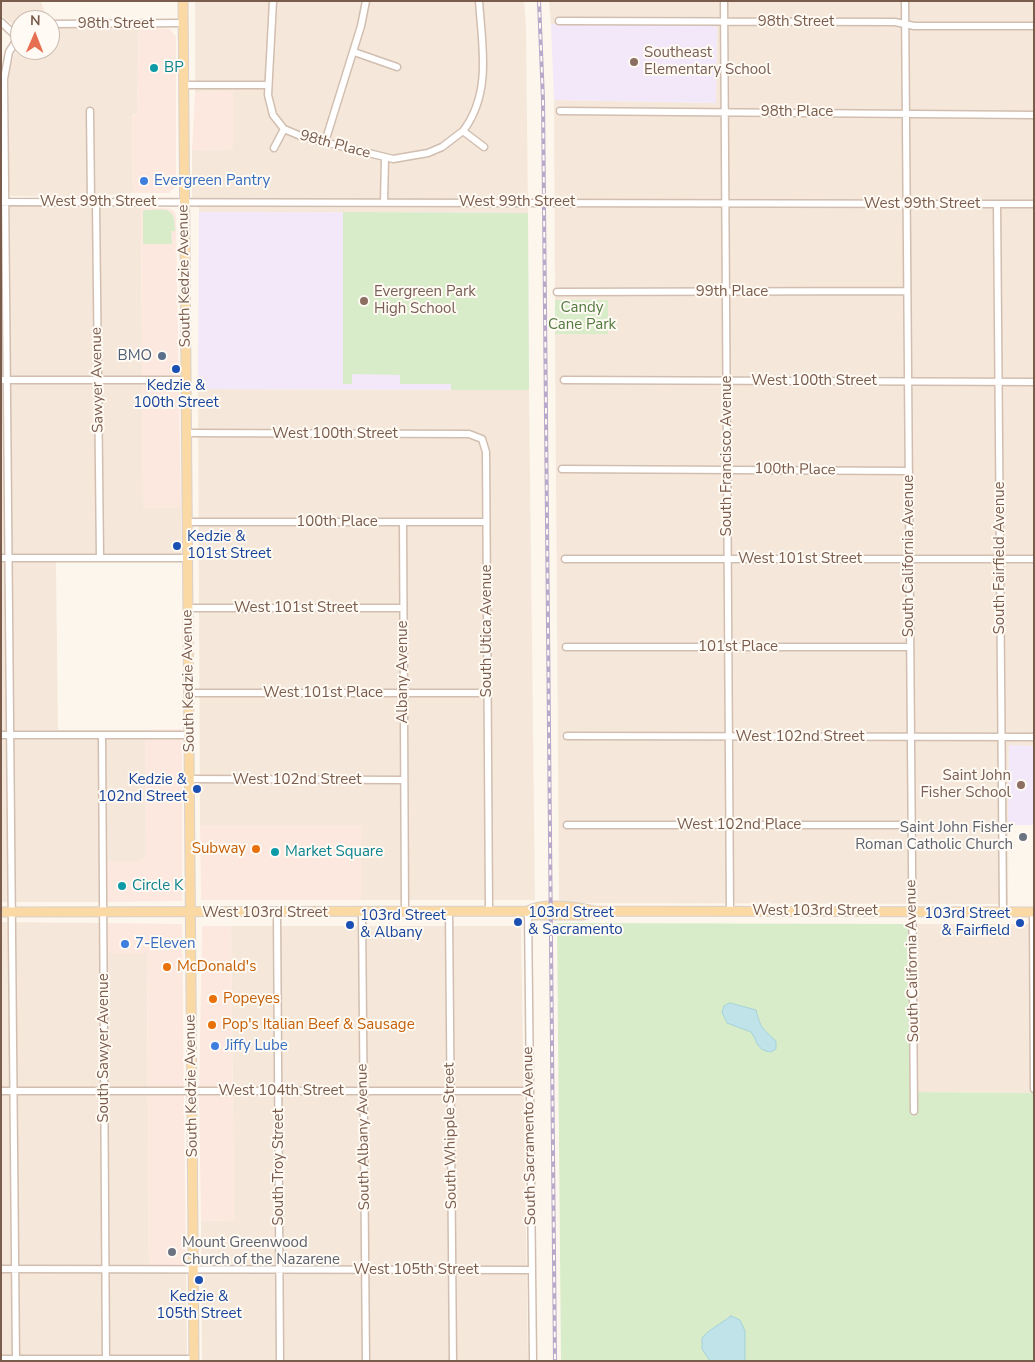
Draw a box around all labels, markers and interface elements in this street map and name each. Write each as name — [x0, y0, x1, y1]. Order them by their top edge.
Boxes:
north arrow — [10, 10, 60, 60]
text: N — [30, 11, 41, 30]
street label: 98th Street — [758, 13, 834, 31]
street label: 98th Street — [78, 15, 154, 33]
place label: Southeast Elementary School — [644, 44, 771, 79]
marker: Southeast Elementary School — [628, 56, 640, 68]
place label: BP — [164, 59, 184, 77]
marker: BP — [148, 62, 160, 74]
street label: 98th Place — [761, 103, 833, 121]
street label: 98th Place — [298, 127, 372, 163]
place label: Evergreen Pantry — [154, 172, 270, 190]
marker: Evergreen Pantry — [138, 175, 150, 187]
street label: West 99th Street — [40, 193, 156, 211]
street label: West 99th Street — [459, 193, 575, 211]
street label: West 99th Street — [864, 195, 980, 213]
street label: South Kedzie Avenue — [175, 204, 195, 348]
place label: Evergreen Park High School — [374, 283, 476, 318]
street label: 99th Place — [696, 283, 768, 301]
marker: Evergreen Park High School — [358, 295, 370, 307]
park label: Candy Cane Park — [548, 299, 616, 334]
street label: Sawyer Avenue — [88, 327, 108, 433]
place label: BMO — [118, 347, 152, 365]
marker: BMO — [156, 350, 168, 362]
marker: Kedzie & 100th Street — [170, 363, 182, 375]
street label: West 100th Street — [751, 372, 877, 390]
street label: South Francisco Avenue — [718, 375, 736, 537]
place label: Kedzie & 100th Street — [133, 377, 219, 412]
street label: West 100th Street — [272, 425, 398, 443]
street label: 100th Place — [754, 460, 836, 480]
street label: South California Avenue — [900, 475, 918, 637]
street label: South Fairfield Avenue — [991, 481, 1009, 635]
street label: 100th Place — [296, 513, 378, 531]
place label: Kedzie & 101st Street — [187, 528, 271, 563]
marker: Kedzie & 101st Street — [171, 540, 183, 552]
street label: West 101st Street — [738, 550, 862, 568]
street label: South Utica Avenue — [478, 565, 496, 697]
street label: West 101st Street — [234, 599, 358, 617]
street label: South Kedzie Avenue — [179, 609, 199, 753]
street label: Albany Avenue — [394, 620, 412, 724]
street label: 101st Place — [698, 638, 778, 656]
street label: West 101st Place — [263, 684, 383, 702]
street label: West 102nd Street — [736, 728, 864, 746]
place label: Saint John Fisher School — [921, 767, 1011, 802]
place label: Kedzie & 102nd Street — [98, 771, 187, 806]
street label: West 102nd Street — [233, 771, 361, 789]
marker: Saint John Fisher School — [1015, 779, 1027, 791]
marker: Kedzie & 102nd Street — [191, 783, 203, 795]
street label: West 102nd Place — [677, 816, 801, 834]
place label: Saint John Fisher Roman Catholic Church — [855, 819, 1013, 854]
marker: Saint John Fisher Roman Catholic Church — [1017, 831, 1029, 843]
place label: Subway — [192, 840, 246, 858]
marker: Subway — [250, 843, 262, 855]
place label: Market Square — [285, 843, 383, 861]
marker: Market Square — [269, 846, 281, 858]
place label: Circle K — [132, 877, 183, 895]
marker: Circle K — [116, 880, 128, 892]
street label: South California Avenue — [903, 880, 923, 1042]
street label: West 103rd Street — [752, 902, 878, 920]
street label: West 103rd Street — [202, 904, 328, 922]
place label: 103rd Street & Sacramento — [528, 904, 622, 939]
place label: 103rd Street & Fairfield — [924, 905, 1010, 940]
place label: 103rd Street & Albany — [360, 907, 446, 942]
marker: 103rd Street & Sacramento — [512, 916, 524, 928]
marker: 103rd Street & Fairfield — [1014, 917, 1026, 929]
marker: 103rd Street & Albany — [344, 919, 356, 931]
place label: 7-Eleven — [135, 935, 195, 953]
marker: 7-Eleven — [119, 938, 131, 950]
place label: McDonald's — [177, 958, 256, 976]
marker: McDonald's — [161, 961, 173, 973]
street label: South Sawyer Avenue — [95, 973, 113, 1123]
place label: Popeyes — [223, 990, 280, 1008]
marker: Popeyes — [207, 993, 219, 1005]
street label: South Kedzie Avenue — [182, 1014, 202, 1158]
place label: Pop's Italian Beef & Sausage — [222, 1016, 415, 1034]
marker: Pop's Italian Beef & Sausage — [206, 1019, 218, 1031]
place label: Jiffy Lube — [225, 1037, 288, 1055]
marker: Jiffy Lube — [209, 1040, 221, 1052]
street label: South Sacramento Avenue — [519, 1046, 541, 1226]
street label: South Whipple Street — [441, 1062, 461, 1210]
street label: South Albany Avenue — [354, 1063, 374, 1211]
street label: West 104th Street — [218, 1082, 344, 1100]
street label: South Troy Street — [270, 1108, 288, 1226]
place label: Mount Greenwood Church of the Nazarene — [182, 1234, 340, 1269]
marker: Mount Greenwood Church of the Nazarene — [166, 1246, 178, 1258]
street label: West 105th Street — [353, 1261, 479, 1279]
marker: Kedzie & 105th Street — [193, 1274, 205, 1286]
place label: Kedzie & 105th Street — [156, 1288, 242, 1323]

